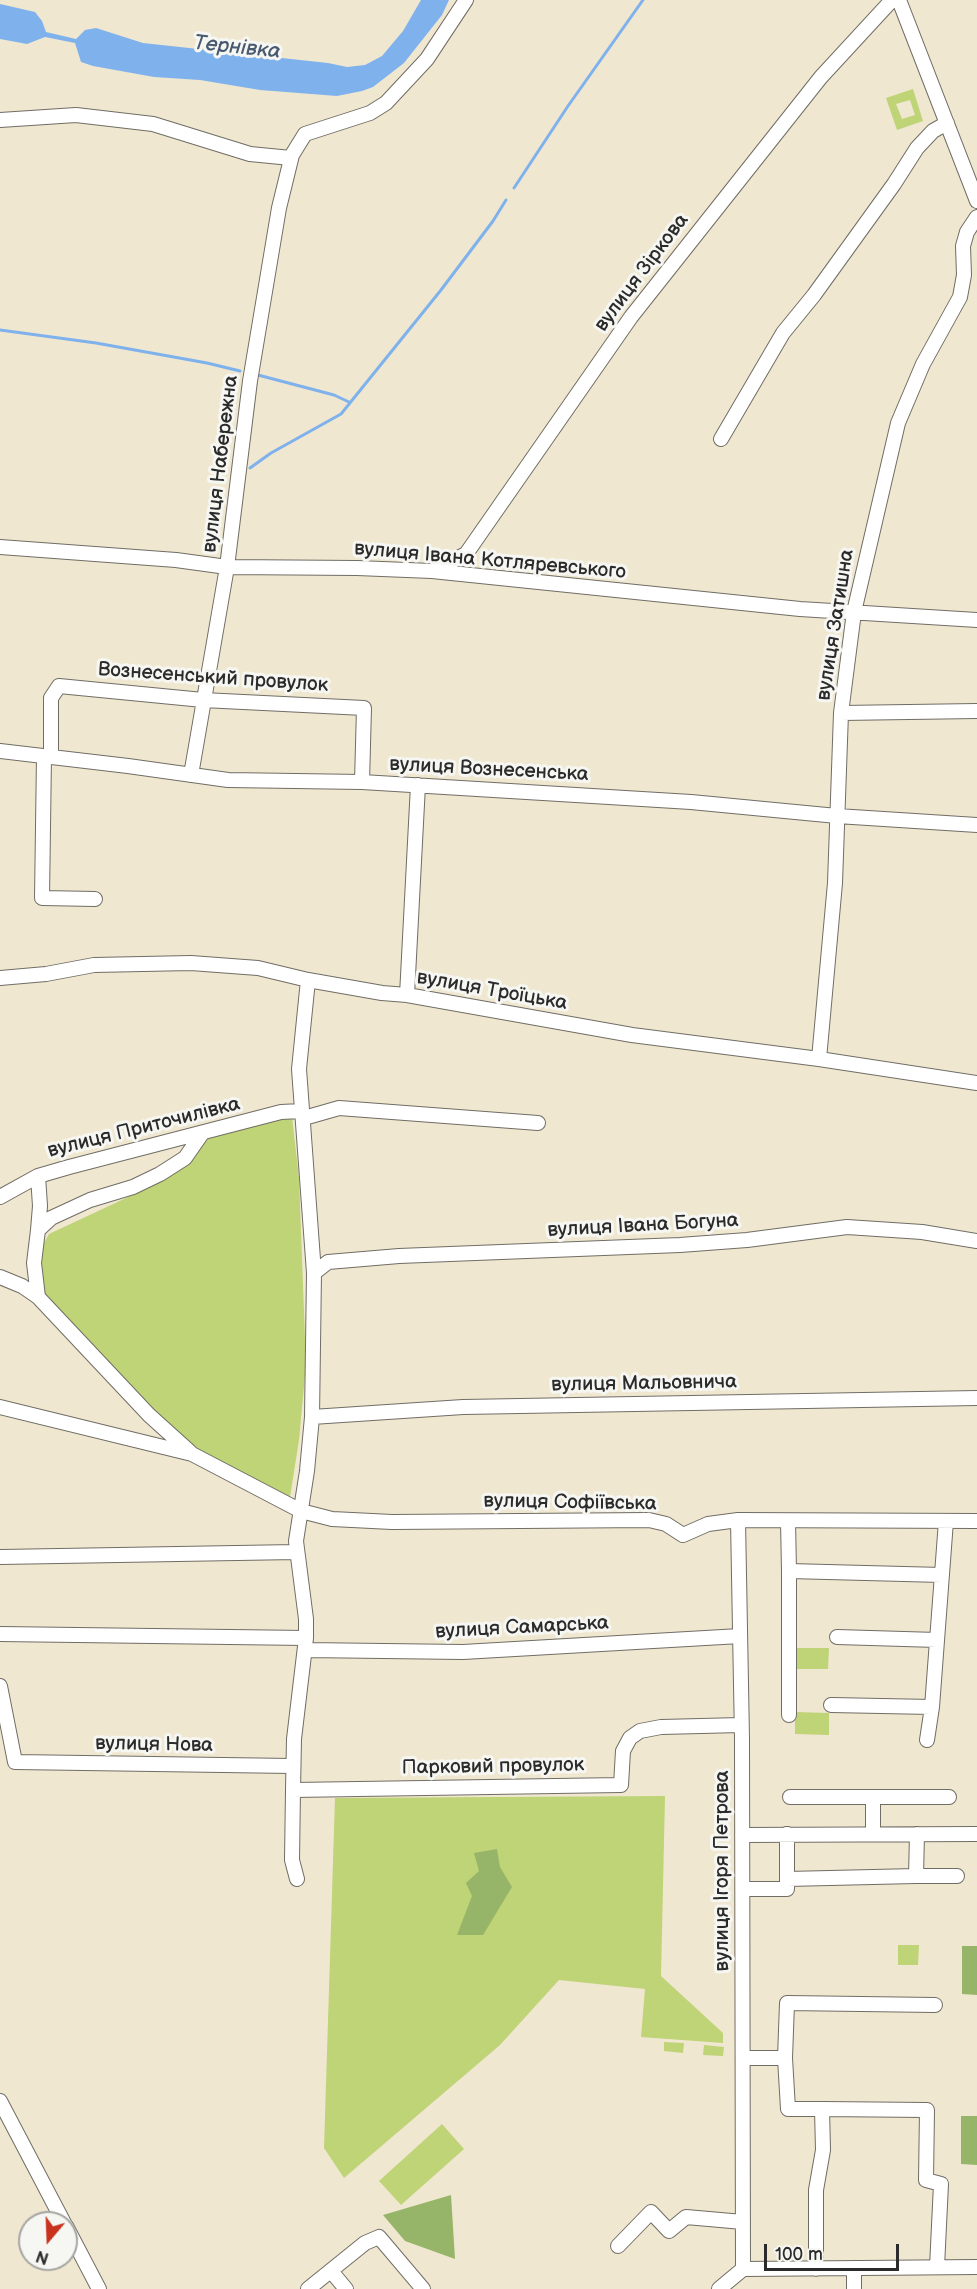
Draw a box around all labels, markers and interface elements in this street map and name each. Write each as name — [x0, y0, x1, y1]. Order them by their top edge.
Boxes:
water label: Тернівка — [192, 31, 282, 65]
street label: вулиця Зіркова — [590, 209, 694, 337]
street label: вулиця Набережна — [198, 374, 244, 554]
street label: вулиця Івана Котляревського — [353, 537, 627, 585]
street label: вулиця Затишна — [812, 548, 860, 702]
street label: Вознесенський провулок — [97, 658, 329, 698]
street label: вулиця Вознесенська — [389, 753, 589, 787]
street label: вулиця Троїцька — [415, 966, 569, 1016]
street label: вулиця Приточилівка — [45, 1092, 243, 1164]
street label: вулиця Івана Богуна — [547, 1209, 739, 1243]
street label: вулиця Мальовнича — [551, 1370, 737, 1398]
street label: вулиця Софіївська — [483, 1489, 657, 1517]
street label: вулиця Самарська — [435, 1611, 609, 1645]
street label: вулиця Нова — [95, 1732, 213, 1758]
street label: Парковий провулок — [401, 1753, 585, 1781]
street label: вулиця Ігоря Петрова — [711, 1770, 735, 1972]
north arrow — [18, 2211, 78, 2271]
scale bar — [767, 2232, 902, 2270]
text: 100 m — [775, 2244, 823, 2265]
text: N — [34, 2246, 51, 2268]

